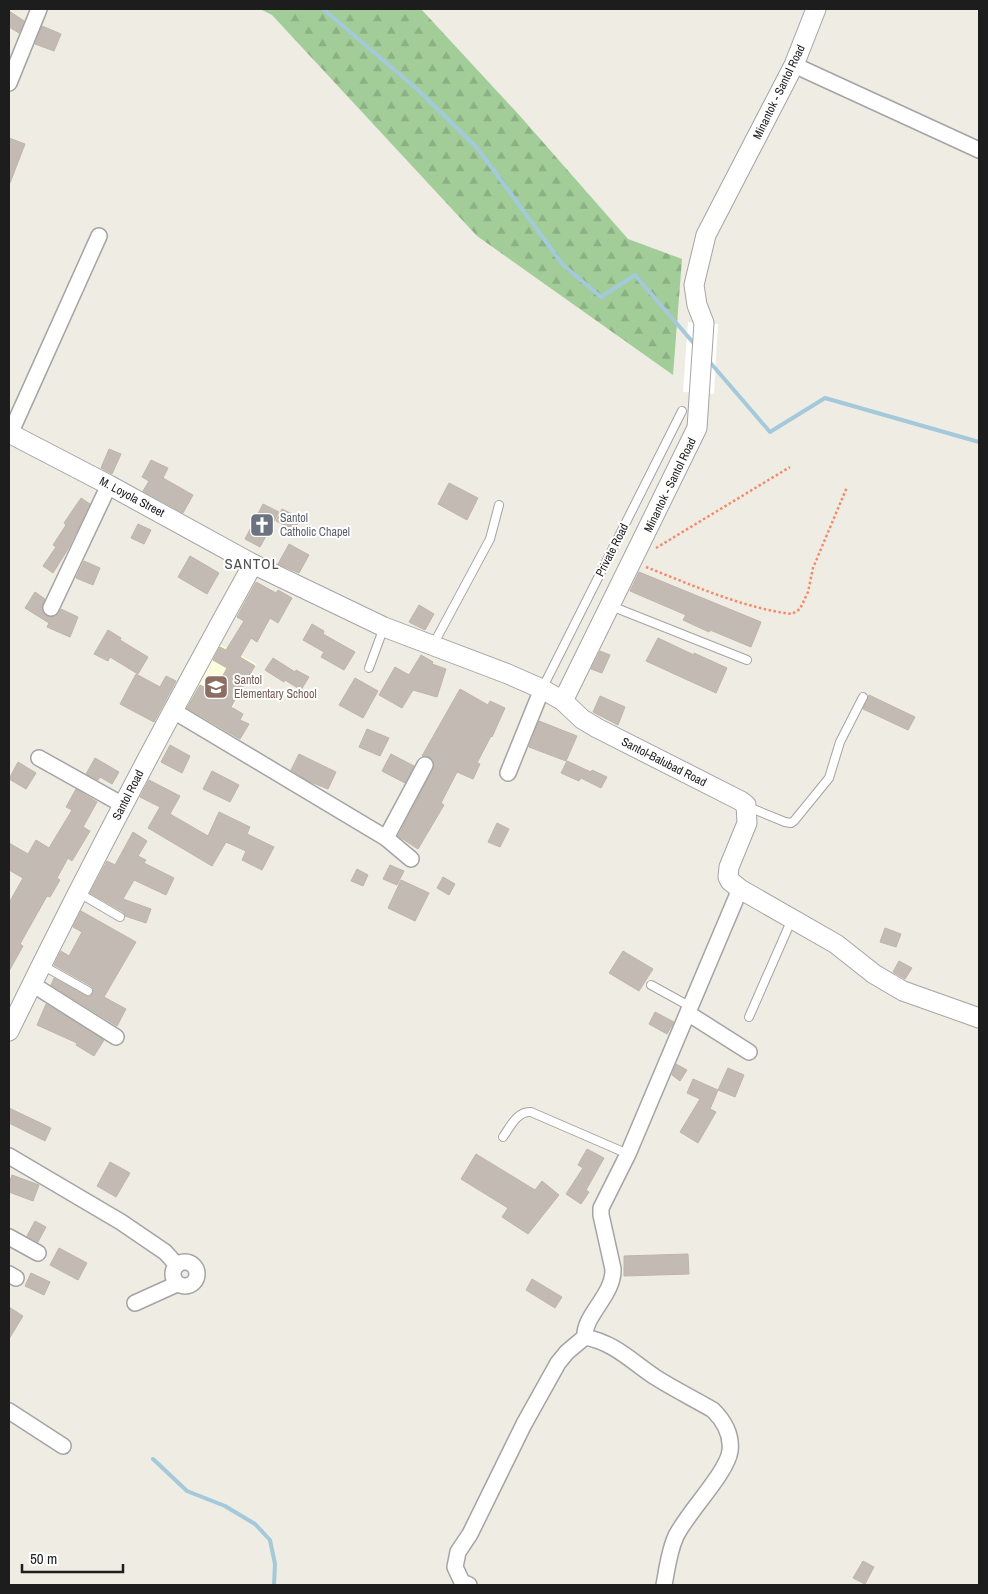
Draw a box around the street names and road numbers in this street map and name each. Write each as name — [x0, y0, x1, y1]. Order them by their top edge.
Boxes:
street label: Minantok - Santol Road — [749, 42, 809, 142]
street label: Minantok - Santol Road — [640, 435, 700, 535]
street label: M. Loyola Street — [97, 473, 168, 521]
street label: Private Road — [592, 521, 632, 579]
street label: Santol-Balubad Road — [619, 734, 709, 790]
street label: Santol Road — [109, 767, 147, 823]

